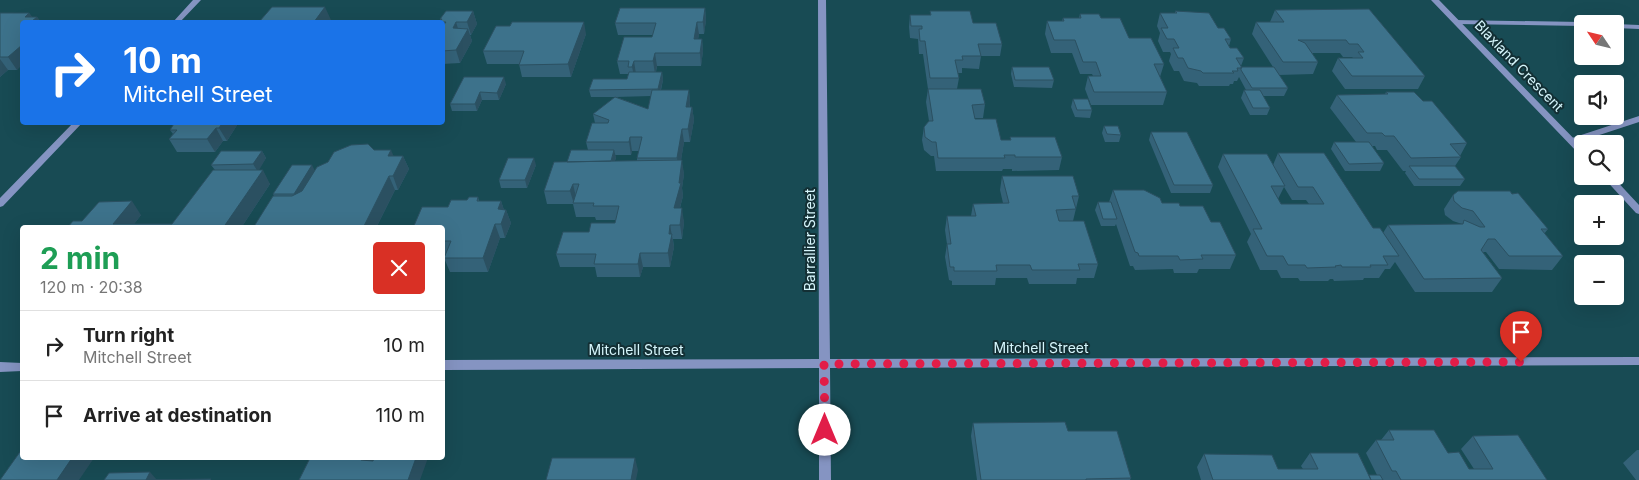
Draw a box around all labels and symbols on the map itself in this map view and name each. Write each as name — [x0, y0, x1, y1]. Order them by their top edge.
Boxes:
north arrow — [1574, 15, 1624, 65]
street label: Blaxland Crescent — [1472, 17, 1567, 115]
street label: Barrallier Street — [801, 188, 818, 291]
pin — [1500, 311, 1542, 362]
street label: Mitchell Street — [993, 339, 1089, 356]
street label: Mitchell Street — [588, 341, 684, 358]
position arrow — [798, 403, 850, 455]

